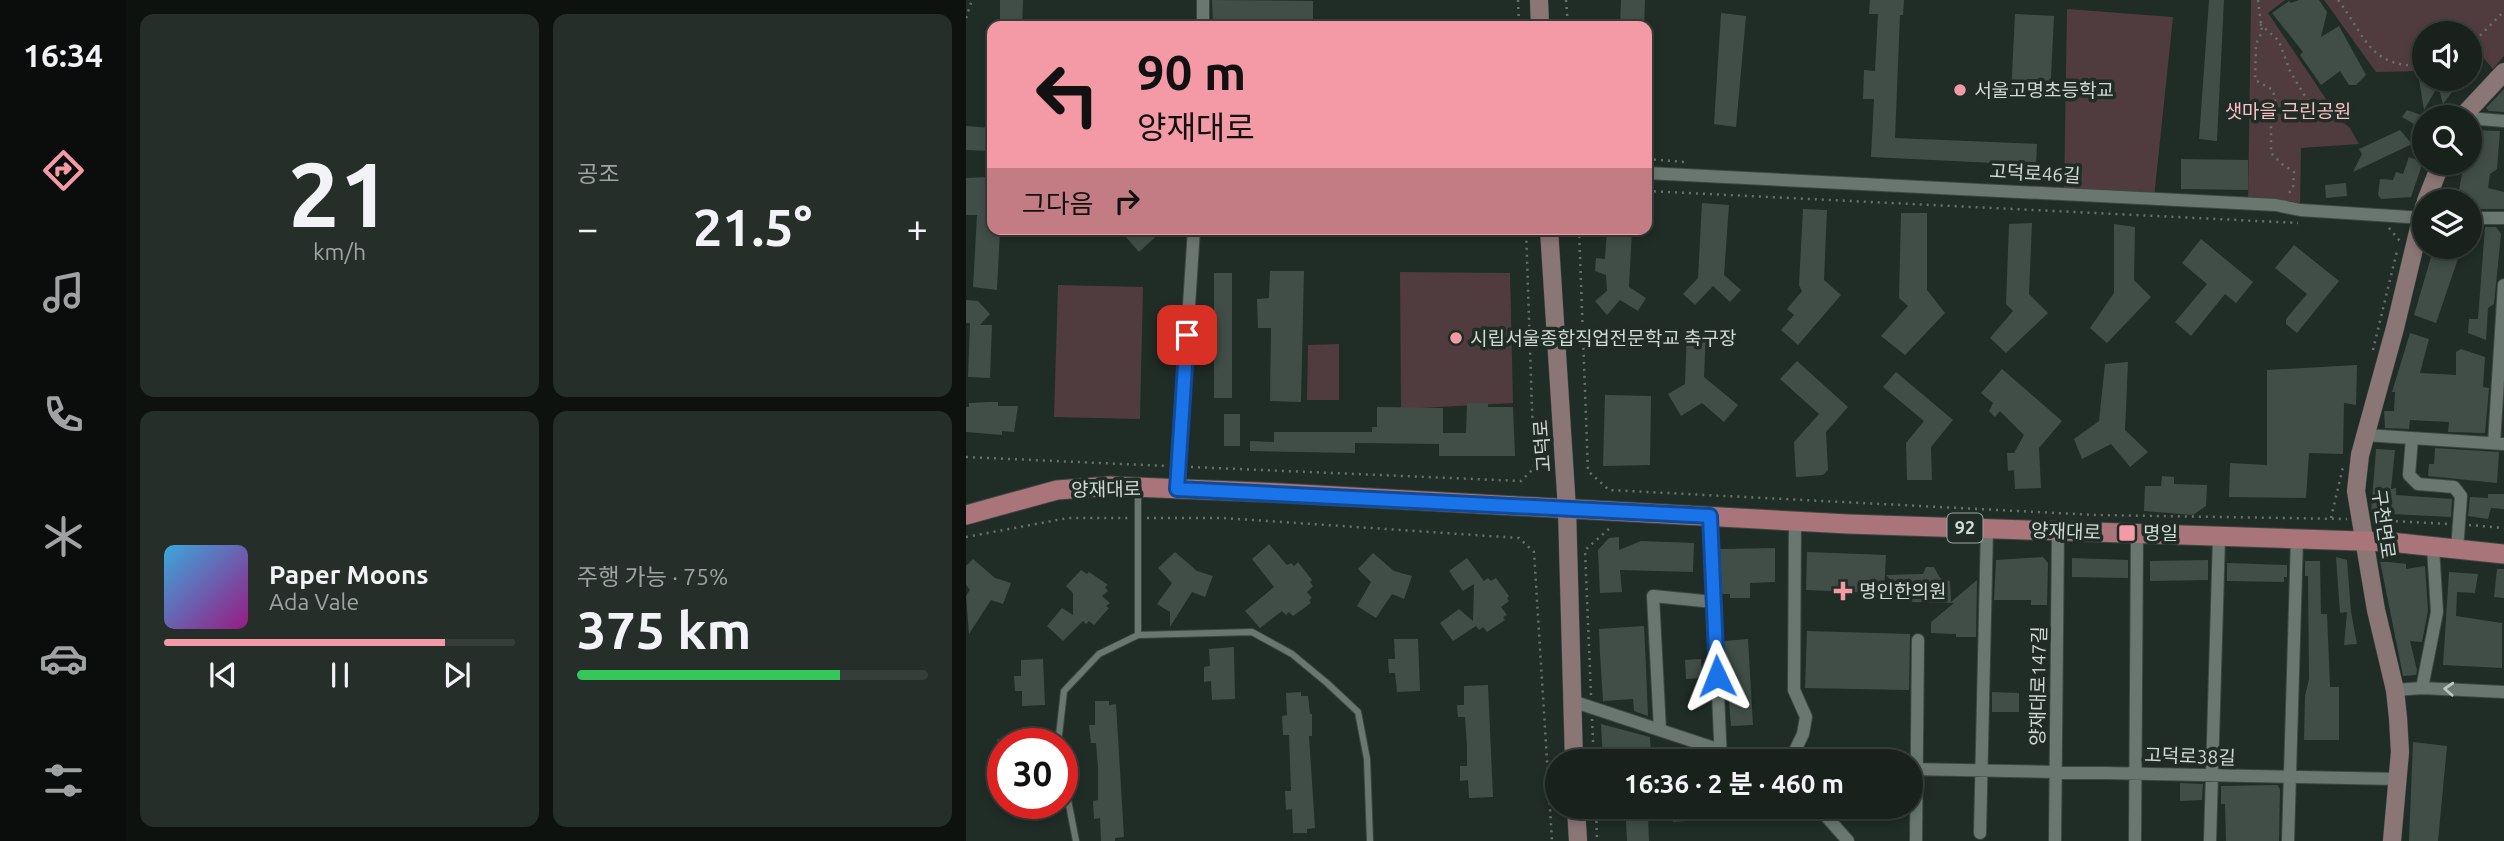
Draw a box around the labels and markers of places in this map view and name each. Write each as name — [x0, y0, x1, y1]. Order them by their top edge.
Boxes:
place label: 서울고명초등학교 — [1974, 79, 2114, 101]
marker: 서울고명초등학교 — [1952, 82, 1968, 98]
pin — [1157, 305, 1217, 365]
place label: 시립서울종합직업전문학교 축구장 — [1470, 327, 1737, 349]
marker: 시립서울종합직업전문학교 축구장 — [1448, 330, 1464, 346]
place label: 명일 — [2143, 522, 2178, 544]
marker: 명일 — [2117, 523, 2137, 543]
place label: 명인한의원 — [1859, 580, 1946, 602]
marker: 명인한의원 — [1833, 581, 1853, 601]

